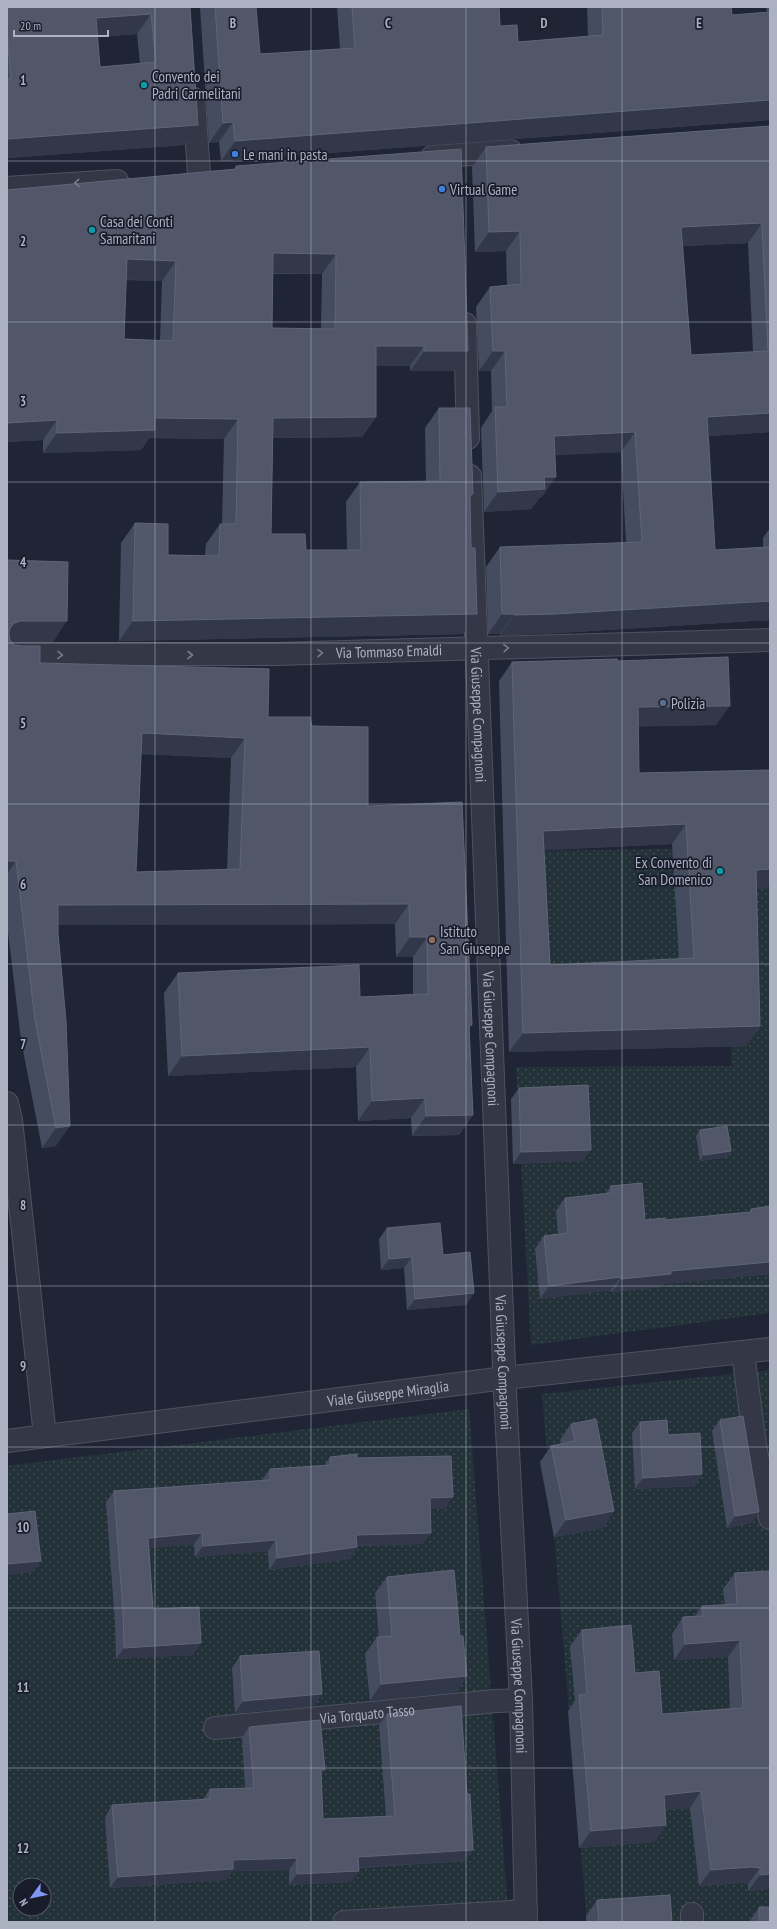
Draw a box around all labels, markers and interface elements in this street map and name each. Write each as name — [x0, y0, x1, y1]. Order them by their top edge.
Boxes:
scale bar — [14, 12, 108, 38]
text: B — [230, 15, 236, 32]
text: C — [385, 15, 391, 32]
text: D — [541, 15, 548, 32]
text: E — [696, 15, 702, 32]
text: 20 m — [20, 18, 41, 33]
place label: Convento dei Padri Carmelitani — [152, 67, 241, 103]
text: 1 — [20, 72, 26, 89]
marker: Convento dei Padri Carmelitani — [139, 80, 149, 90]
place label: Le mani in pasta — [243, 145, 327, 164]
marker: Le mani in pasta — [230, 149, 240, 159]
one-way arrow — [74, 179, 80, 188]
place label: Virtual Game — [449, 180, 517, 199]
marker: Virtual Game — [437, 184, 447, 194]
place label: Casa dei Conti Samaritani — [100, 212, 173, 248]
marker: Casa dei Conti Samaritani — [87, 225, 97, 235]
text: 2 — [20, 233, 26, 250]
text: 3 — [20, 393, 26, 410]
text: 4 — [20, 554, 27, 571]
street label: Via Tommaso Emaldi — [334, 640, 442, 662]
one-way arrow — [503, 644, 509, 653]
street label: Via Giuseppe Compagnoni — [467, 646, 491, 783]
one-way arrow — [317, 649, 323, 657]
one-way arrow — [57, 651, 63, 659]
one-way arrow — [187, 651, 193, 659]
place label: Polizia — [671, 694, 705, 713]
marker: Polizia — [658, 698, 668, 708]
text: 5 — [20, 715, 26, 732]
place label: Ex Convento di San Domenico — [635, 853, 712, 889]
marker: Ex Convento di San Domenico — [715, 866, 725, 876]
text: 6 — [20, 876, 26, 893]
place label: Istituto San Giuseppe — [440, 922, 510, 958]
marker: Istituto San Giuseppe — [427, 935, 437, 945]
street label: Via Giuseppe Compagnoni — [479, 970, 504, 1106]
text: 7 — [20, 1036, 26, 1053]
text: 8 — [20, 1197, 26, 1214]
street label: Via Giuseppe Compagnoni — [492, 1294, 516, 1430]
text: 9 — [20, 1358, 26, 1375]
street label: Viale Giuseppe Miraglia — [325, 1376, 450, 1410]
text: 10 — [17, 1519, 29, 1536]
street label: Via Giuseppe Compagnoni — [507, 1617, 532, 1754]
text: 11 — [17, 1679, 29, 1696]
street label: Via Torquato Tasso — [318, 1699, 416, 1727]
text: 12 — [17, 1840, 29, 1857]
north arrow — [12, 1877, 52, 1917]
text: N — [16, 1896, 31, 1909]

